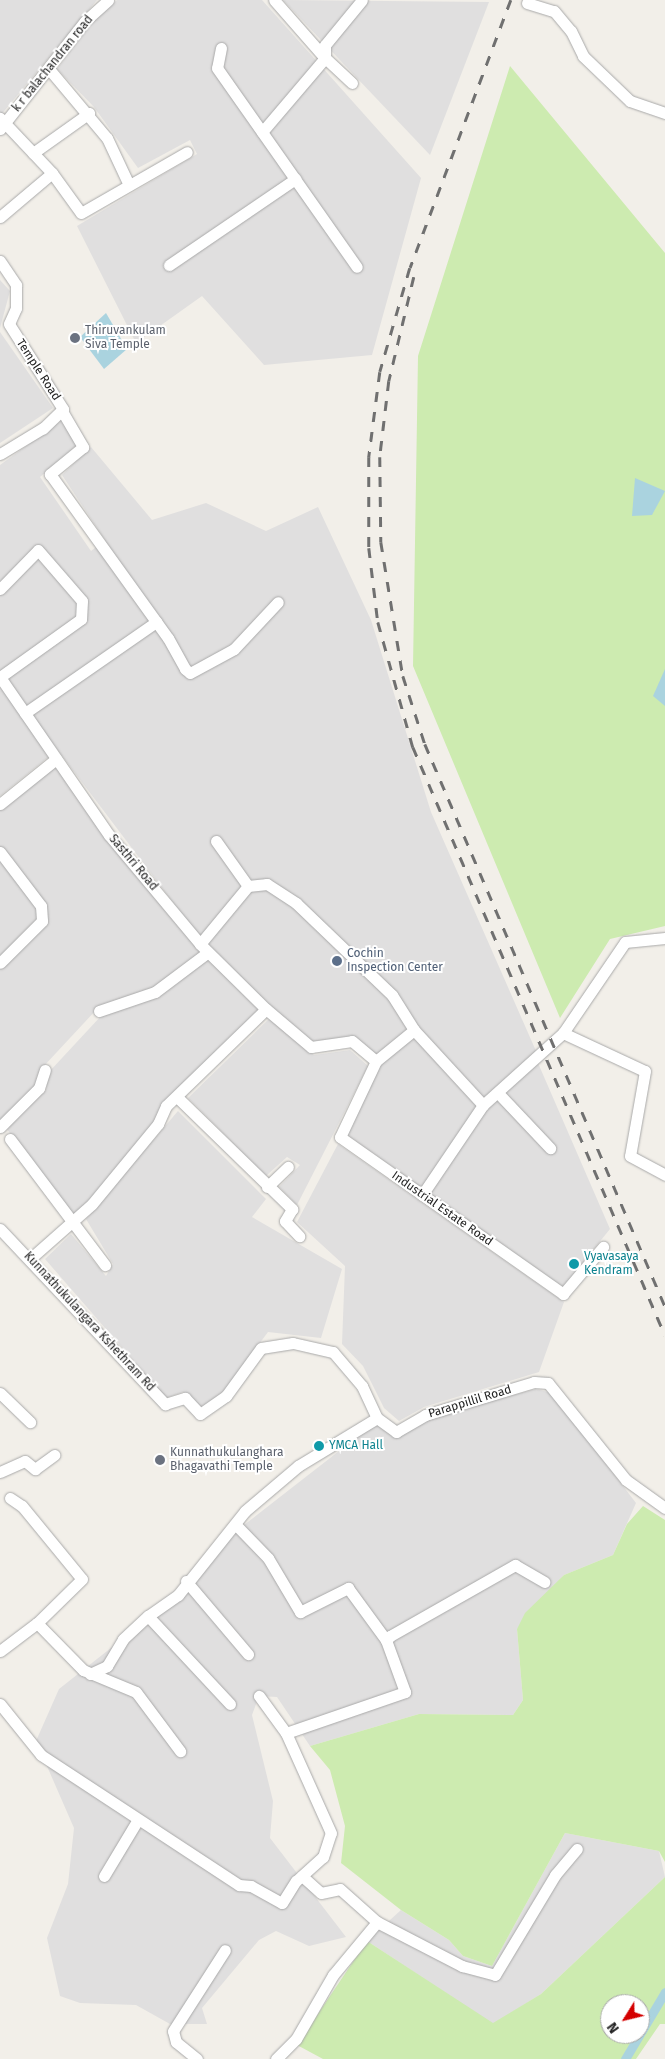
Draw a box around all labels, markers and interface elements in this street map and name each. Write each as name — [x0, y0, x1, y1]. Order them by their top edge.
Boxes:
street label: k r balachandran road — [10, 13, 96, 115]
place label: Thiruvankulam Siva Temple — [85, 324, 166, 352]
marker: Thiruvankulam Siva Temple — [69, 332, 81, 344]
street label: Temple Road — [13, 337, 63, 403]
street label: Sasthri Road — [105, 832, 161, 894]
place label: Cochin Inspection Center — [347, 947, 443, 975]
marker: Cochin Inspection Center — [331, 955, 343, 967]
street label: Industrial Estate Road — [389, 1169, 495, 1249]
street label: Kunnathukulangara Kshethram Rd — [20, 1249, 158, 1395]
place label: Vyavasaya Kendram — [584, 1250, 639, 1278]
marker: Vyavasaya Kendram — [568, 1258, 580, 1270]
street label: Parappillil Road — [427, 1383, 513, 1421]
place label: YMCA Hall — [329, 1439, 383, 1453]
marker: YMCA Hall — [313, 1440, 325, 1452]
place label: Kunnathukulanghara Bhagavathi Temple — [170, 1446, 283, 1474]
marker: Kunnathukulanghara Bhagavathi Temple — [154, 1454, 166, 1466]
north arrow — [600, 1994, 650, 2044]
text: N — [604, 2019, 623, 2036]

